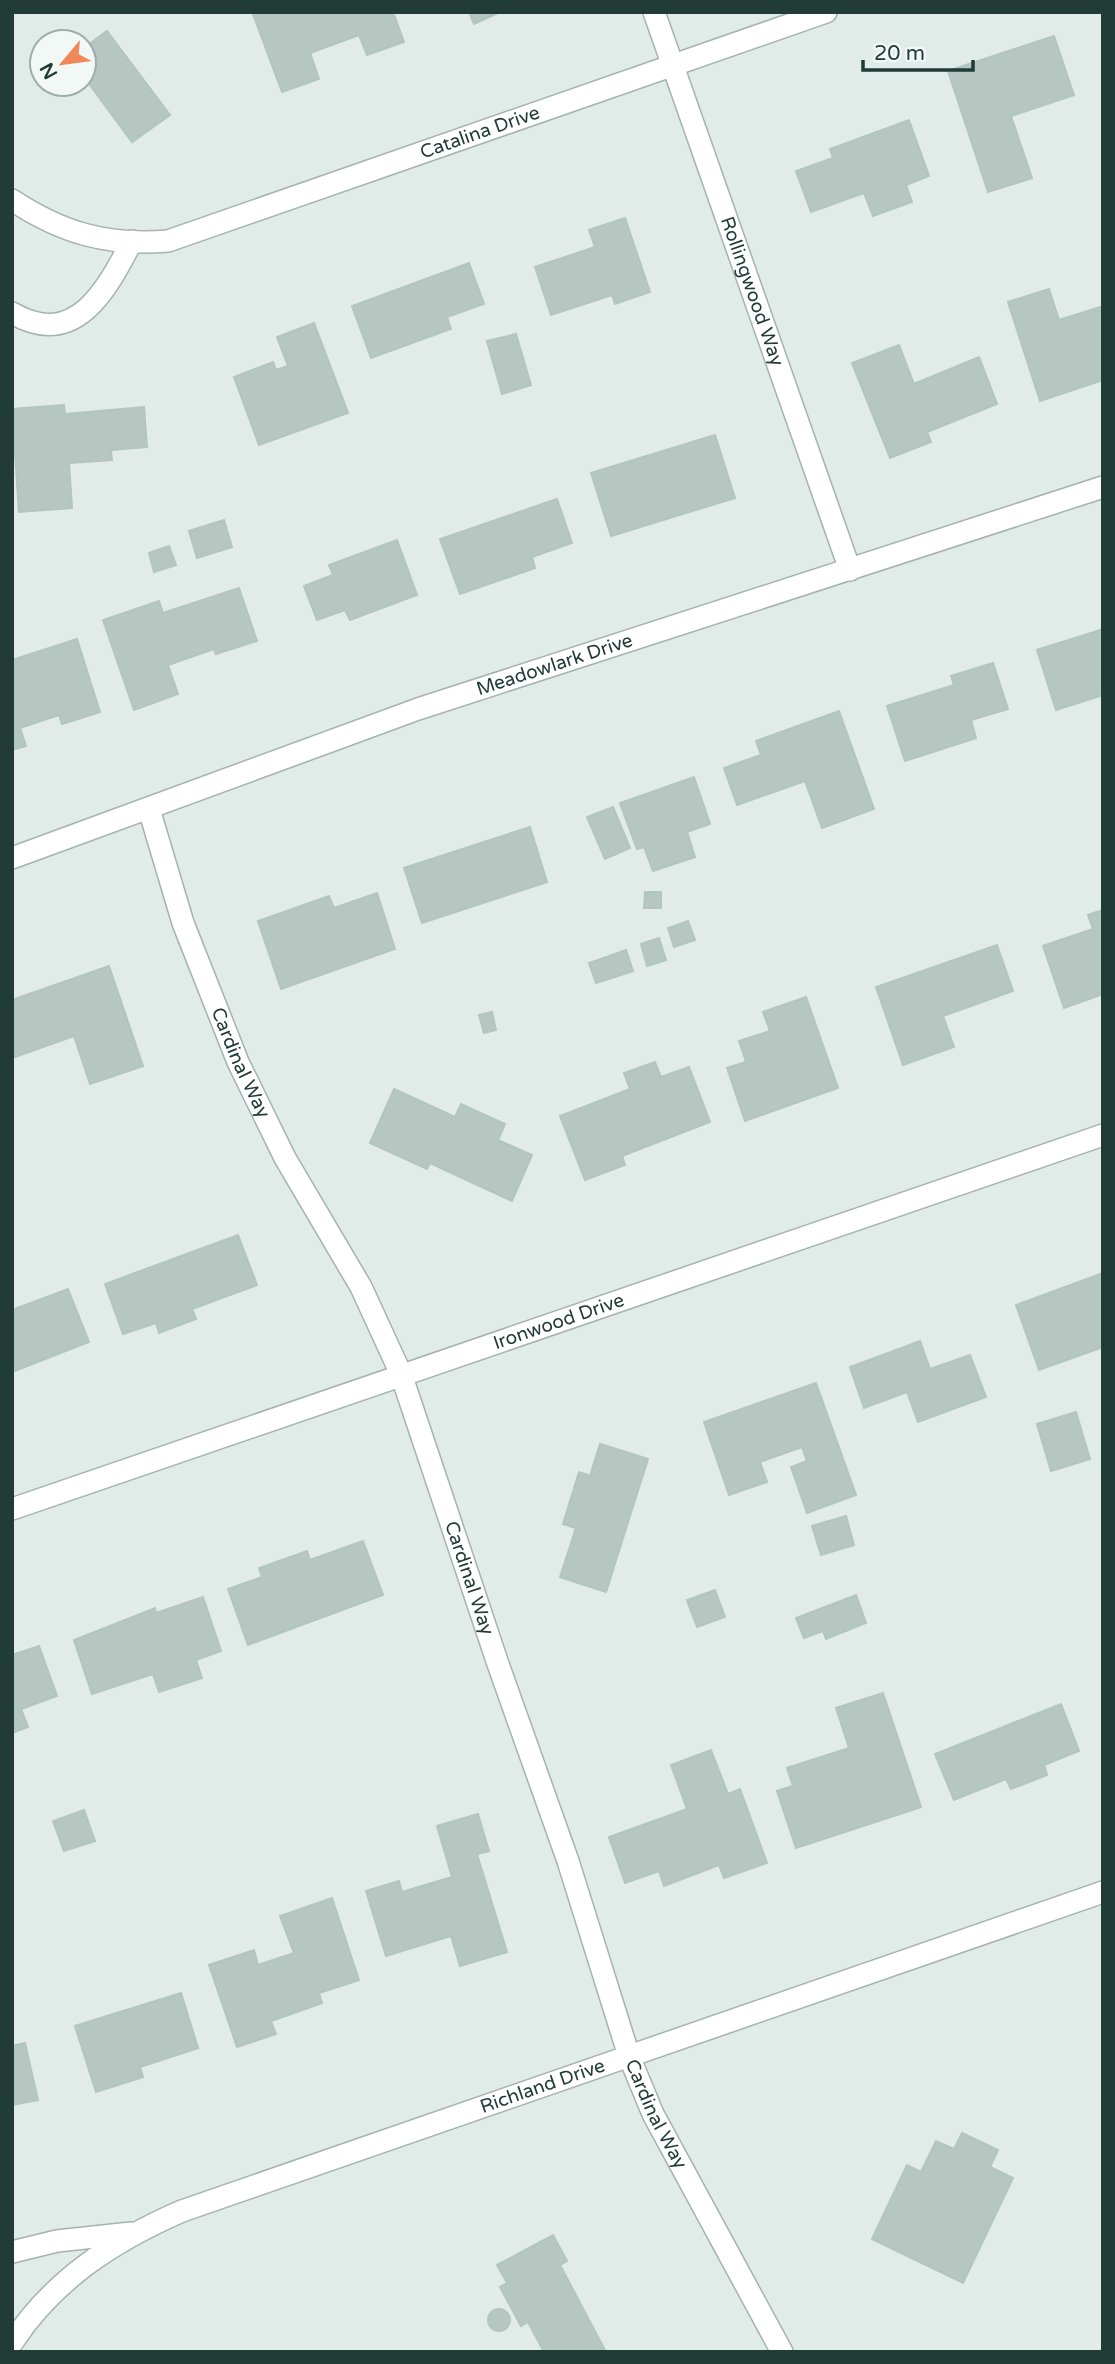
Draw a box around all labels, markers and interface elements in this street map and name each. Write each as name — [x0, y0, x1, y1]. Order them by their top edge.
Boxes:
north arrow — [28, 28, 98, 98]
scale bar — [863, 28, 973, 72]
text: 20 m — [874, 41, 925, 66]
text: N — [36, 59, 62, 83]
street label: Catalina Drive — [417, 101, 543, 163]
street label: Rollingwood Way — [716, 214, 788, 369]
street label: Meadowlark Drive — [474, 629, 635, 700]
street label: Cardinal Way — [206, 1004, 275, 1122]
street label: Ironwood Drive — [490, 1289, 627, 1354]
street label: Cardinal Way — [440, 1518, 499, 1638]
street label: Richland Drive — [477, 2054, 608, 2118]
street label: Cardinal Way — [621, 2056, 692, 2173]

